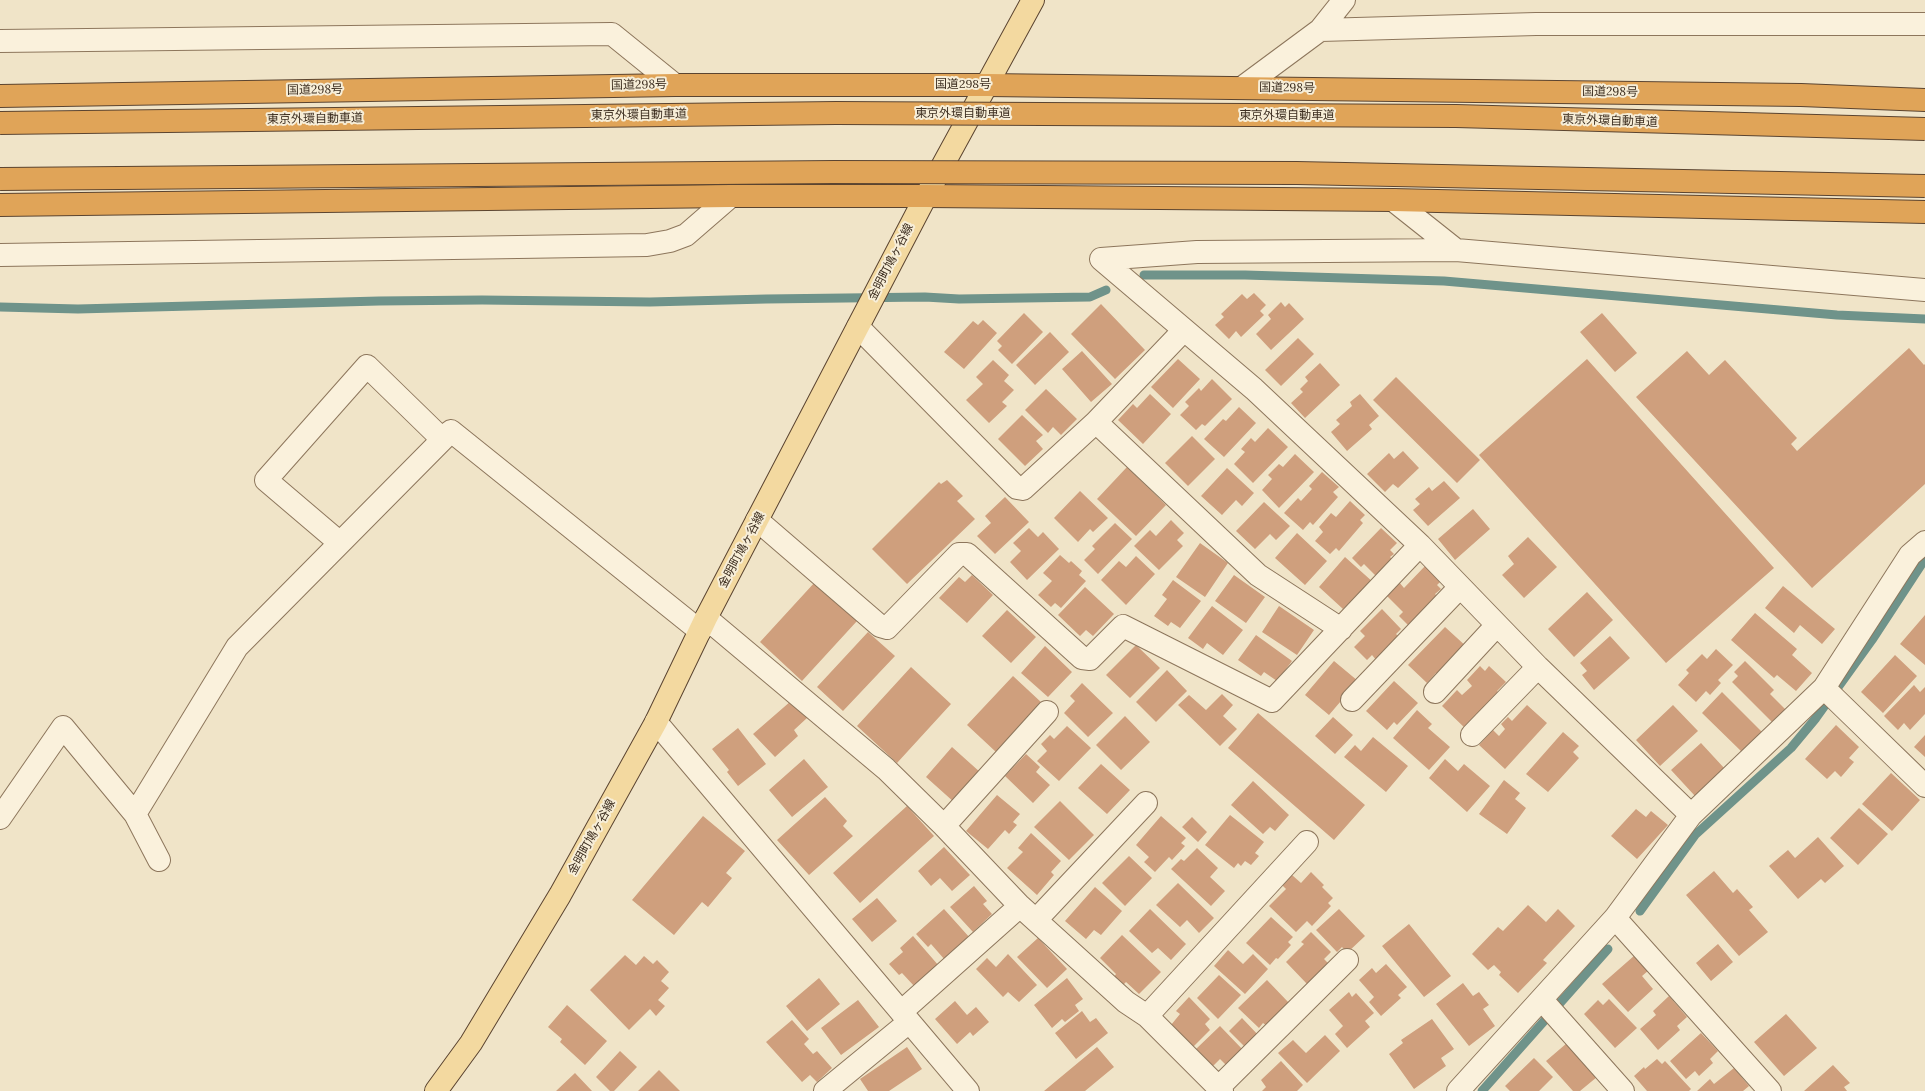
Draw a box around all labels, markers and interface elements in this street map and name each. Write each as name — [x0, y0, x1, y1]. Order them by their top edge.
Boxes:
street label: 国道298号 — [611, 77, 667, 93]
street label: 国道298号 — [935, 78, 991, 92]
street label: 国道298号 — [1259, 80, 1315, 96]
street label: 国道298号 — [287, 82, 343, 98]
street label: 国道298号 — [1582, 84, 1638, 100]
street label: 東京外環自動車道 — [591, 107, 687, 123]
street label: 東京外環自動車道 — [915, 107, 1011, 121]
street label: 東京外環自動車道 — [1239, 109, 1335, 123]
street label: 東京外環自動車道 — [267, 111, 363, 127]
street label: 東京外環自動車道 — [1562, 112, 1658, 130]
street label: 金明町鳩ヶ谷線 — [866, 221, 916, 303]
street label: 金明町鳩ヶ谷線 — [716, 510, 768, 590]
street label: 金明町鳩ヶ谷線 — [565, 797, 619, 877]

